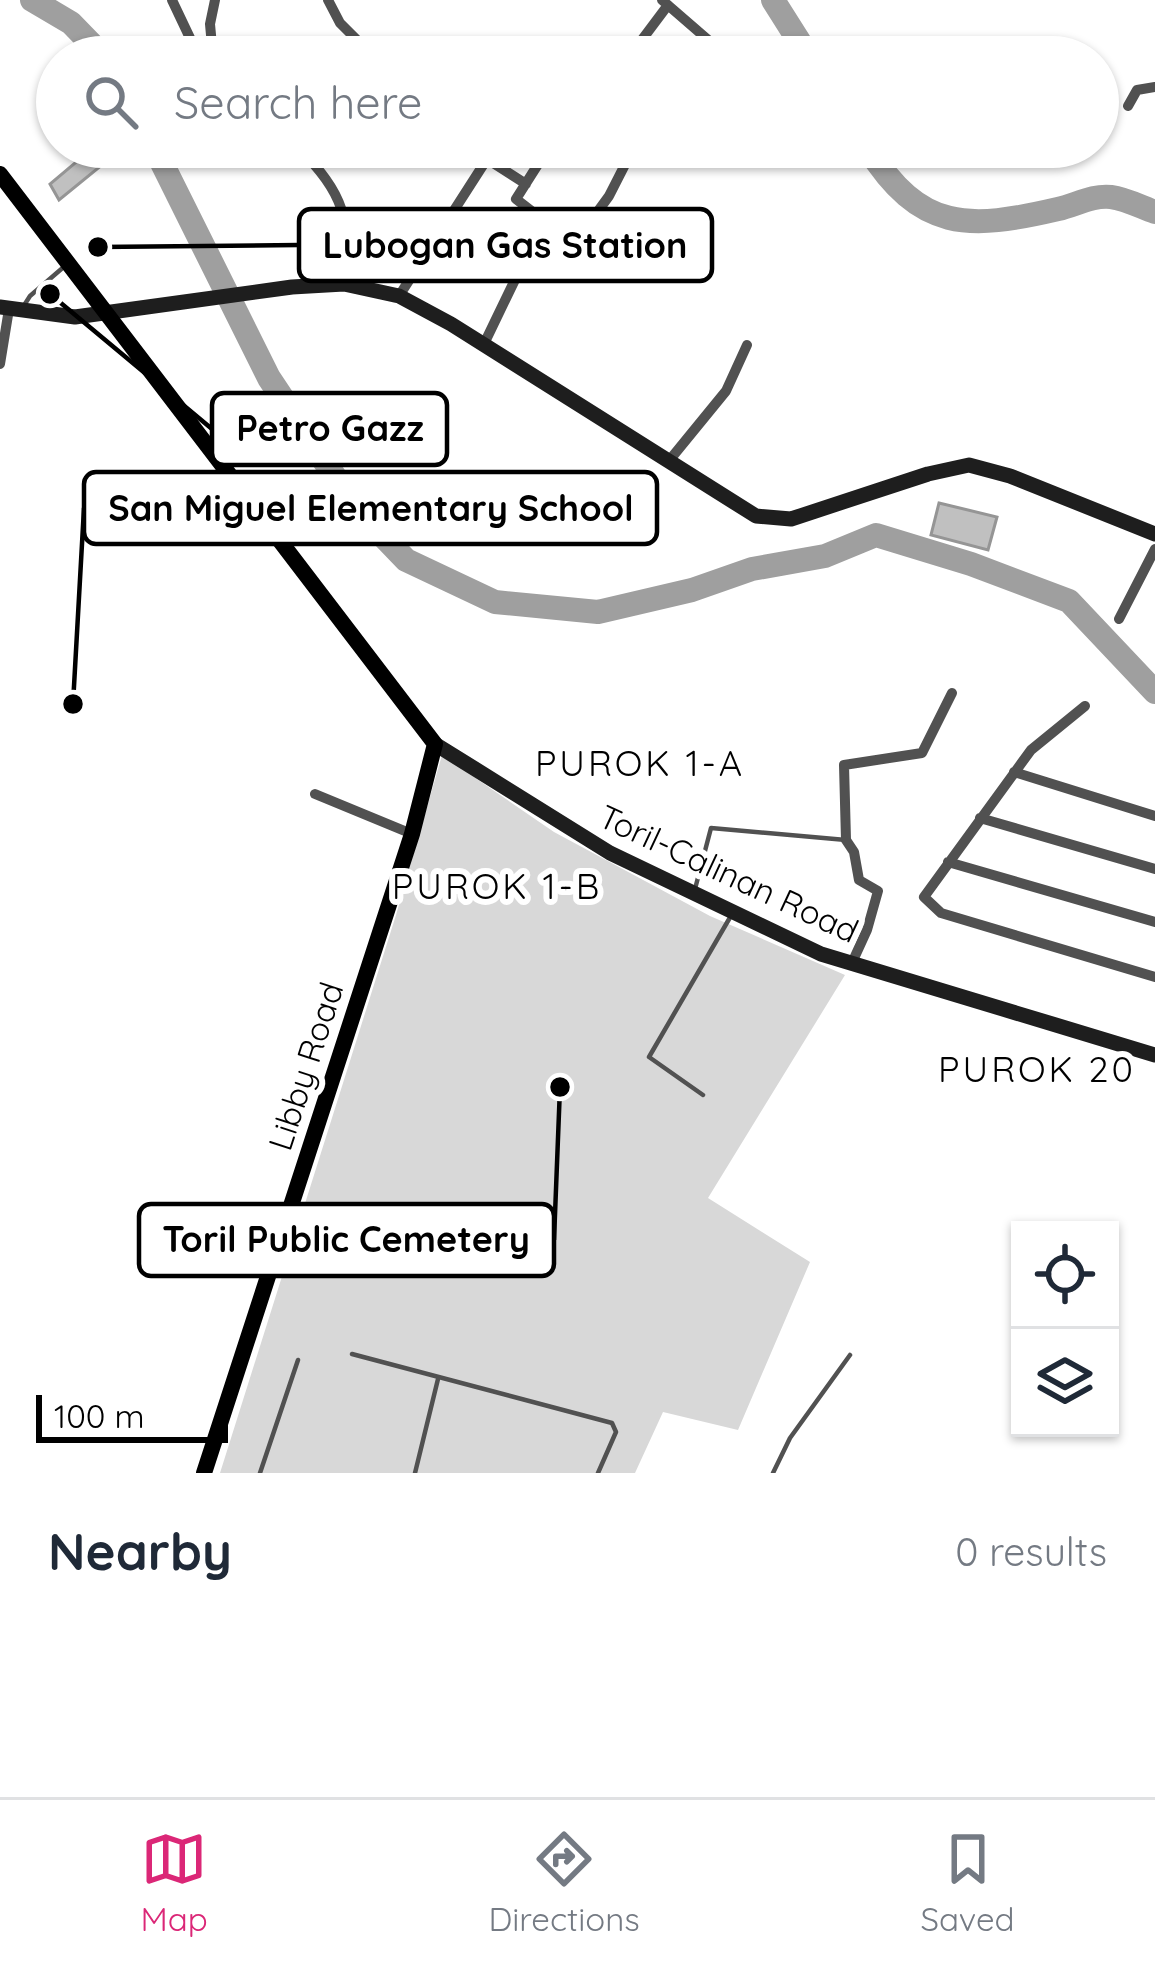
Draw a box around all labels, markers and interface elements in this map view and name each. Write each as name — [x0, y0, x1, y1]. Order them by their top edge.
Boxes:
search box — [36, 36, 1119, 168]
icon: search — [78, 69, 144, 135]
text: Search here — [174, 74, 422, 130]
callout: Lubogan Gas Station — [299, 209, 712, 281]
text: Lubogan Gas Station — [323, 222, 687, 267]
callout: Petro Gazz — [212, 393, 447, 465]
text: Petro Gazz — [236, 405, 424, 450]
callout: San Miguel Elementary School — [84, 472, 657, 544]
text: San Miguel Elementary School — [108, 485, 634, 530]
district label: PUROK 1-A — [535, 740, 745, 785]
street label: Toril-Calinan Road — [593, 795, 865, 951]
district label: PUROK 1-B — [392, 863, 602, 908]
street label: Libby Road — [259, 977, 351, 1155]
district label: PUROK 20 — [938, 1046, 1136, 1091]
callout: Toril Public Cemetery — [139, 1204, 554, 1276]
text: Toril Public Cemetery — [162, 1216, 530, 1261]
map controls — [1011, 1221, 1119, 1437]
button: locate — [1011, 1221, 1119, 1329]
button: layers — [1011, 1329, 1119, 1437]
scale bar — [36, 1389, 228, 1442]
text: 100 m — [54, 1395, 145, 1436]
text: Nearby — [48, 1519, 232, 1583]
text: 0 results — [955, 1527, 1107, 1576]
tab: Map — [140, 1826, 208, 1939]
tab: Directions — [488, 1826, 640, 1939]
tab: Saved — [921, 1826, 1015, 1939]

